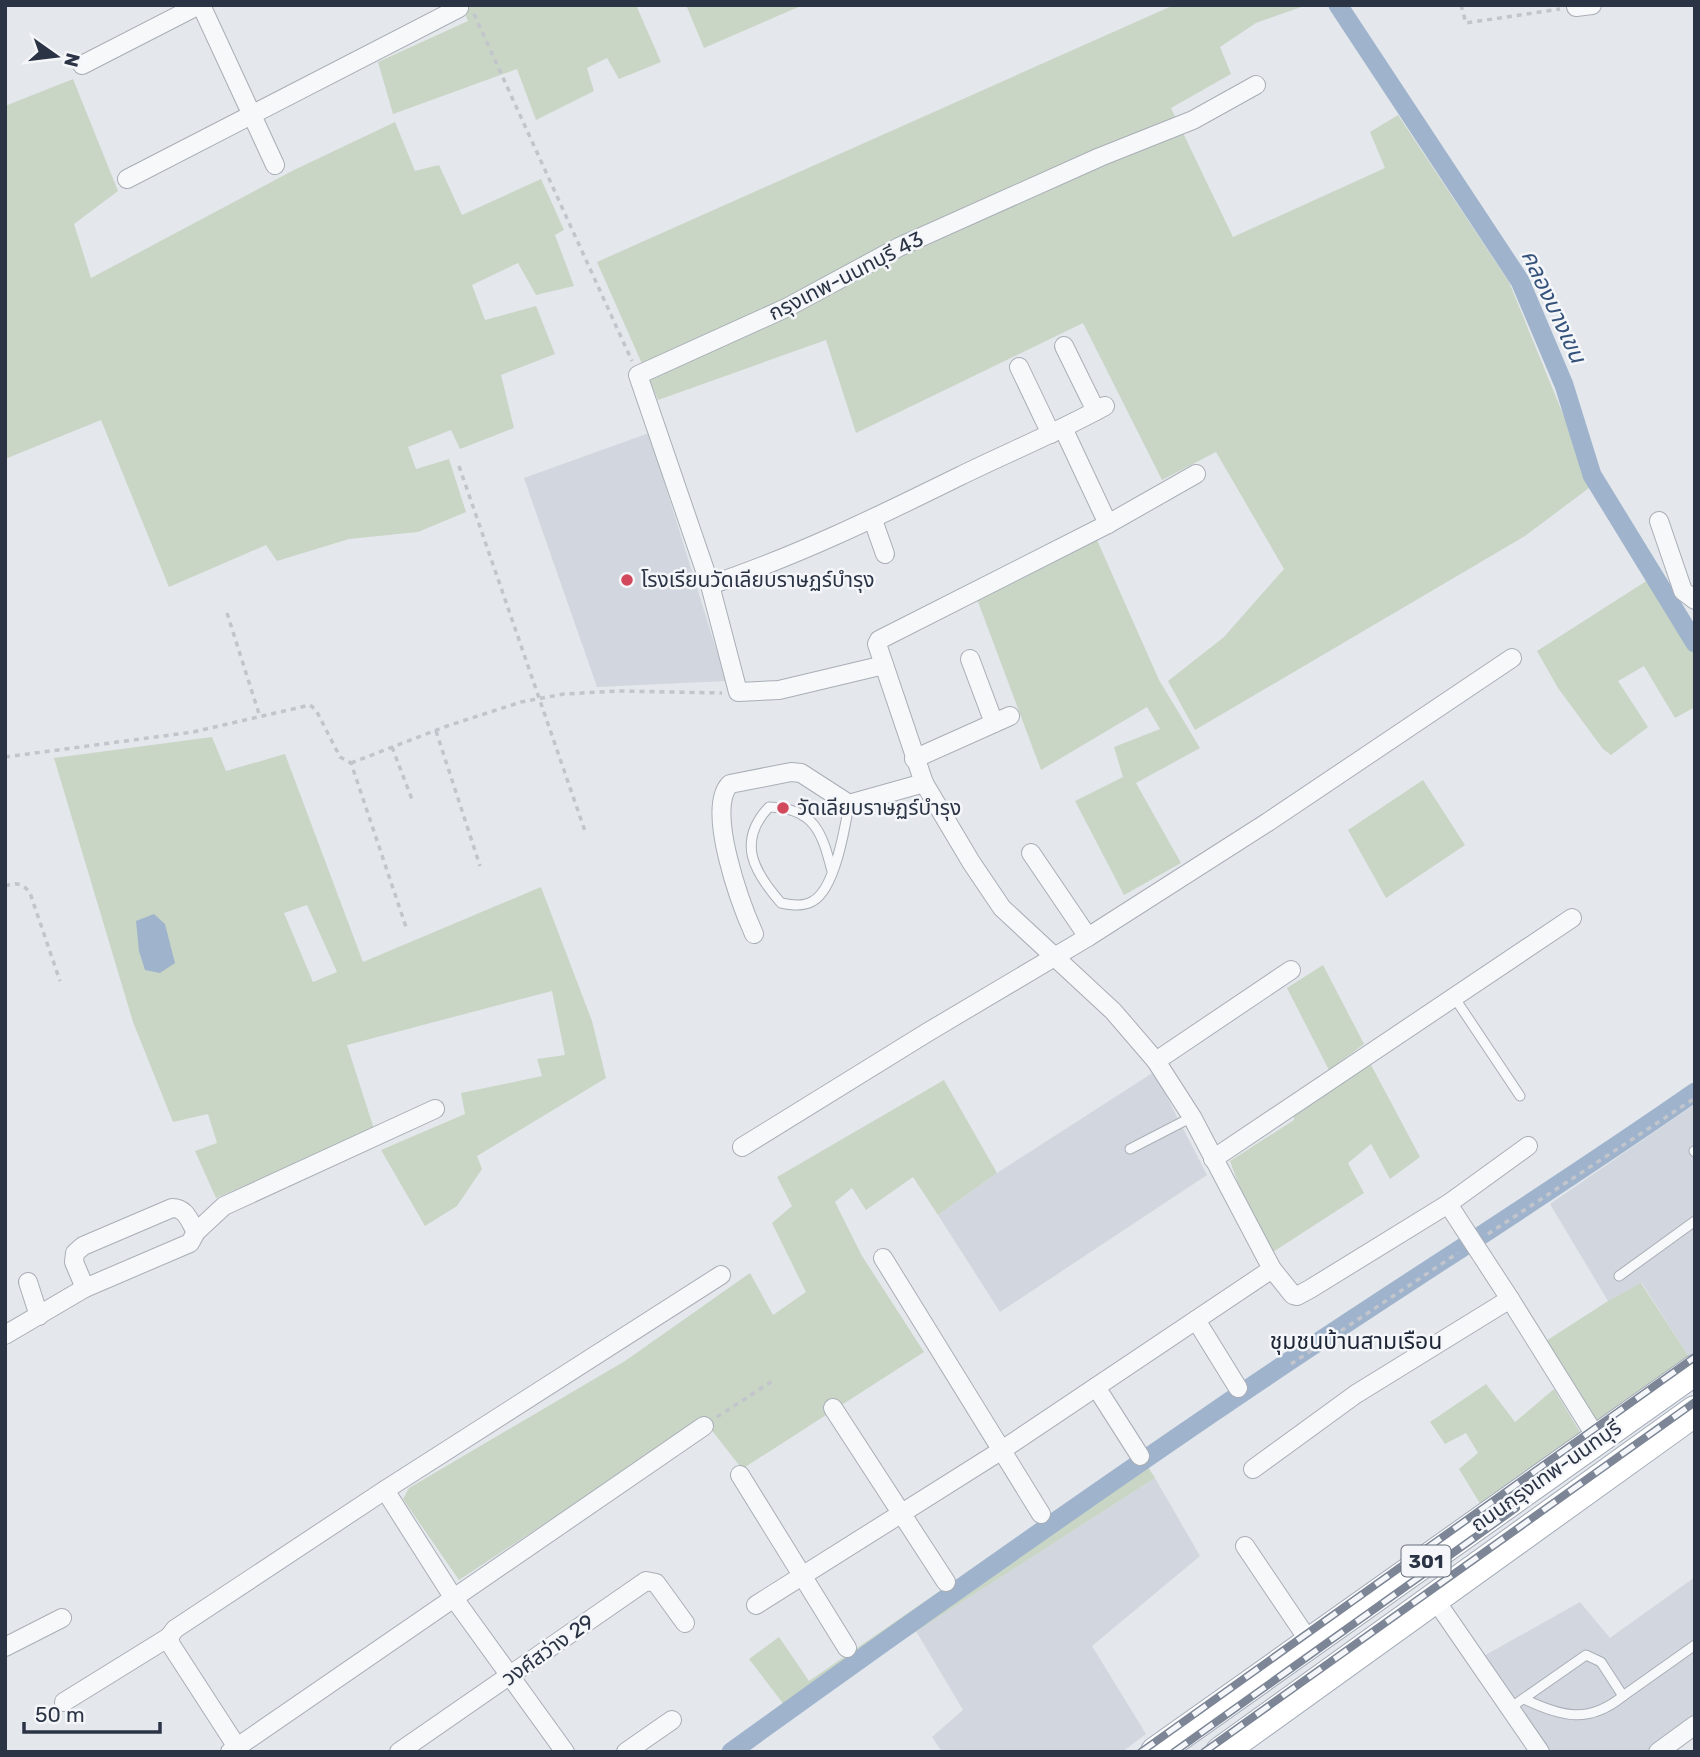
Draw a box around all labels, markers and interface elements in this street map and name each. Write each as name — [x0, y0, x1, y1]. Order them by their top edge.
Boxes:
north arrow — [21, 21, 91, 91]
text: N — [59, 51, 85, 69]
street label: กรุงเทพ-นนทบุรี 43 — [764, 226, 928, 326]
water label: คลองบางเขน — [1516, 245, 1593, 369]
place label: โรงเรียนวัดเลียบราษฏร์บำรุง — [641, 567, 875, 593]
marker: โรงเรียนวัดเลียบราษฏร์บำรุง — [619, 572, 635, 588]
place label: วัดเลียบราษฏร์บำรุง — [797, 795, 961, 821]
marker: วัดเลียบราษฏร์บำรุง — [775, 800, 791, 816]
district label: ชุมชนบ้านสามเรือน — [1270, 1327, 1442, 1355]
street label: ถนนกรุงเทพ-นนทบุรี — [1466, 1414, 1626, 1538]
road number: 301 — [1402, 1546, 1450, 1576]
street label: วงศ์สว่าง 29 — [497, 1609, 599, 1690]
scale bar — [24, 1690, 161, 1734]
text: 50 m — [35, 1702, 85, 1727]

